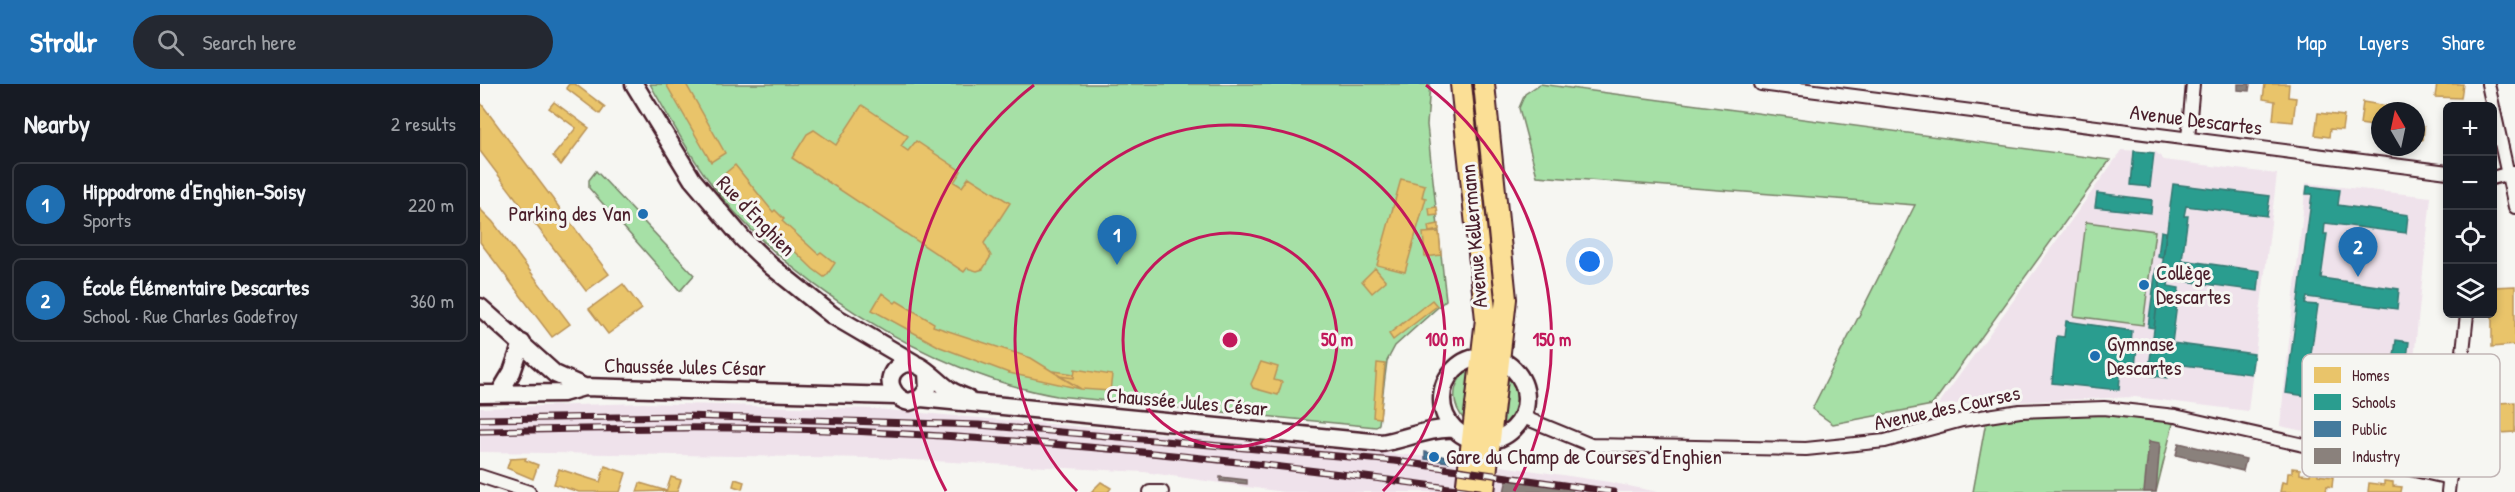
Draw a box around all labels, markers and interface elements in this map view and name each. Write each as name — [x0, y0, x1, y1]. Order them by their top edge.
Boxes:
search box — [133, 15, 553, 69]
text: Strollr — [30, 23, 97, 61]
icon: search — [154, 26, 187, 59]
text: Search here — [202, 27, 296, 57]
text: Map — [2297, 28, 2326, 57]
text: Layers — [2359, 28, 2409, 57]
text: Share — [2442, 28, 2485, 57]
street label: Avenue Descartes — [2128, 97, 2264, 142]
north arrow — [2371, 102, 2425, 156]
map controls — [2443, 102, 2497, 318]
button: + — [2443, 102, 2497, 156]
text: Nearby — [24, 106, 90, 141]
text: 2 results — [391, 110, 456, 137]
button: − — [2443, 156, 2497, 210]
street label: Avenue Kellermann — [1453, 163, 1494, 309]
street label: Rue d'Enghien — [710, 169, 802, 263]
text: Hippodrome d'Enghien-Soisy — [83, 176, 306, 206]
text: 1 — [42, 191, 49, 218]
text: 220 m — [408, 191, 454, 218]
place label: Parking des Van — [509, 199, 631, 228]
text: Sports — [83, 206, 131, 233]
marker: Parking des Van — [636, 207, 650, 221]
button: locate — [2443, 210, 2497, 264]
pin: 1 — [1098, 216, 1136, 265]
pin: 2 — [2338, 228, 2378, 277]
your location — [1575, 247, 1604, 276]
place label: Collège Descartes — [2156, 258, 2231, 311]
button: layers — [2443, 264, 2497, 318]
text: École Élémentaire Descartes — [83, 272, 309, 302]
marker: Collège Descartes — [2137, 278, 2151, 292]
text: 2 — [41, 287, 50, 314]
text: 360 m — [410, 287, 454, 314]
text: School · Rue Charles Godefroy — [83, 302, 298, 329]
text: 50 m — [1321, 327, 1353, 352]
text: 100 m — [1425, 327, 1465, 352]
text: 150 m — [1533, 327, 1571, 352]
place label: Gymnase Descartes — [2107, 329, 2182, 382]
centre of rings — [1220, 330, 1240, 350]
marker: Gymnase Descartes — [2088, 349, 2102, 363]
street label: Chaussée Jules César — [604, 351, 766, 382]
legend — [2302, 354, 2500, 477]
text: Homes — [2352, 364, 2389, 386]
street label: Avenue des Courses — [1871, 378, 2023, 437]
street label: Chaussée Jules César — [1105, 380, 1269, 423]
text: Schools — [2352, 391, 2396, 413]
text: Public — [2352, 418, 2388, 440]
place label: Gare du Champ de Courses d'Enghien — [1446, 442, 1722, 471]
text: Industry — [2352, 445, 2400, 467]
marker: Gare du Champ de Courses d'Enghien — [1427, 450, 1441, 464]

